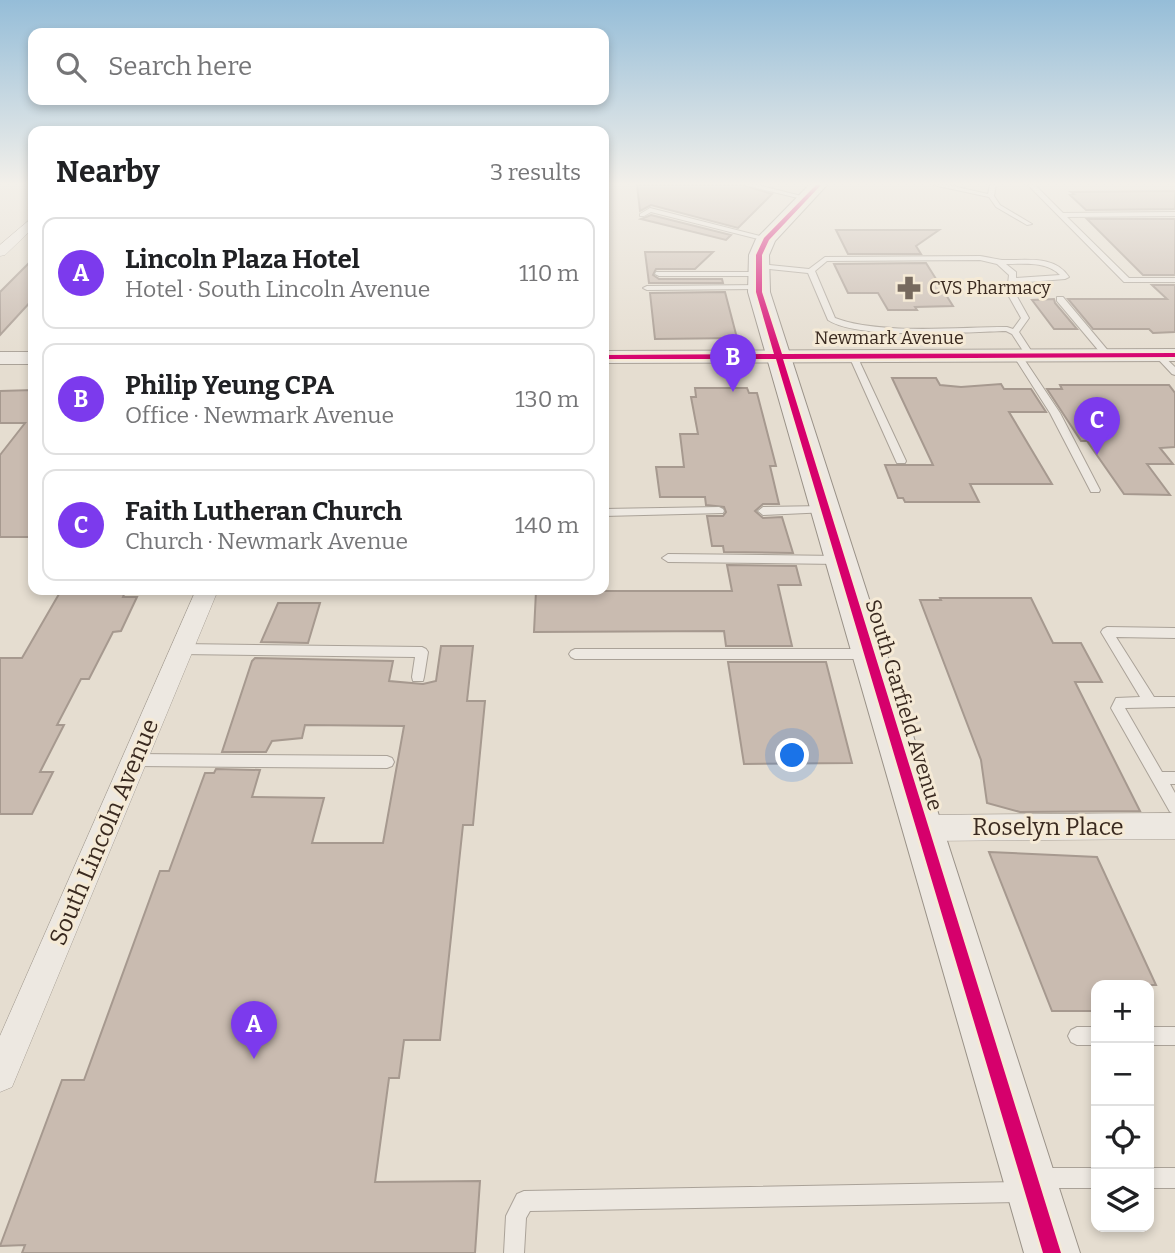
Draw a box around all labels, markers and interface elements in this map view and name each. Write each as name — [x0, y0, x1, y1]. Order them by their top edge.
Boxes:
search box — [28, 28, 609, 105]
icon: search — [52, 48, 90, 86]
text: Search here — [108, 51, 252, 82]
text: Nearby — [56, 154, 160, 190]
text: 3 results — [490, 158, 581, 186]
text: Lincoln Plaza Hotel — [125, 244, 360, 275]
text: A — [73, 259, 89, 287]
text: 110 m — [519, 259, 579, 287]
pharmacy icon: CVS Pharmacy — [895, 274, 923, 302]
text: Hotel · South Lincoln Avenue — [125, 275, 430, 303]
place label: CVS Pharmacy — [929, 277, 1051, 299]
street label: Newmark Avenue — [814, 327, 964, 349]
pin: B — [710, 334, 756, 392]
text: Philip Yeung CPA — [125, 370, 334, 401]
text: B — [74, 385, 88, 413]
text: 130 m — [515, 385, 579, 413]
pin: C — [1074, 397, 1120, 455]
text: Office · Newmark Avenue — [125, 401, 394, 429]
text: Faith Lutheran Church — [125, 496, 402, 527]
text: C — [74, 511, 88, 539]
text: 140 m — [515, 511, 579, 539]
text: Church · Newmark Avenue — [125, 527, 408, 555]
street label: South Garfield Avenue — [859, 596, 949, 814]
street label: South Lincoln Avenue — [44, 715, 164, 949]
your location — [775, 738, 809, 772]
street label: Roselyn Place — [972, 813, 1124, 841]
map controls — [1091, 980, 1154, 1232]
button: + — [1091, 980, 1154, 1043]
pin: A — [231, 1001, 277, 1059]
button: − — [1091, 1043, 1154, 1106]
button: locate — [1091, 1106, 1154, 1169]
button: layers — [1091, 1169, 1154, 1232]

